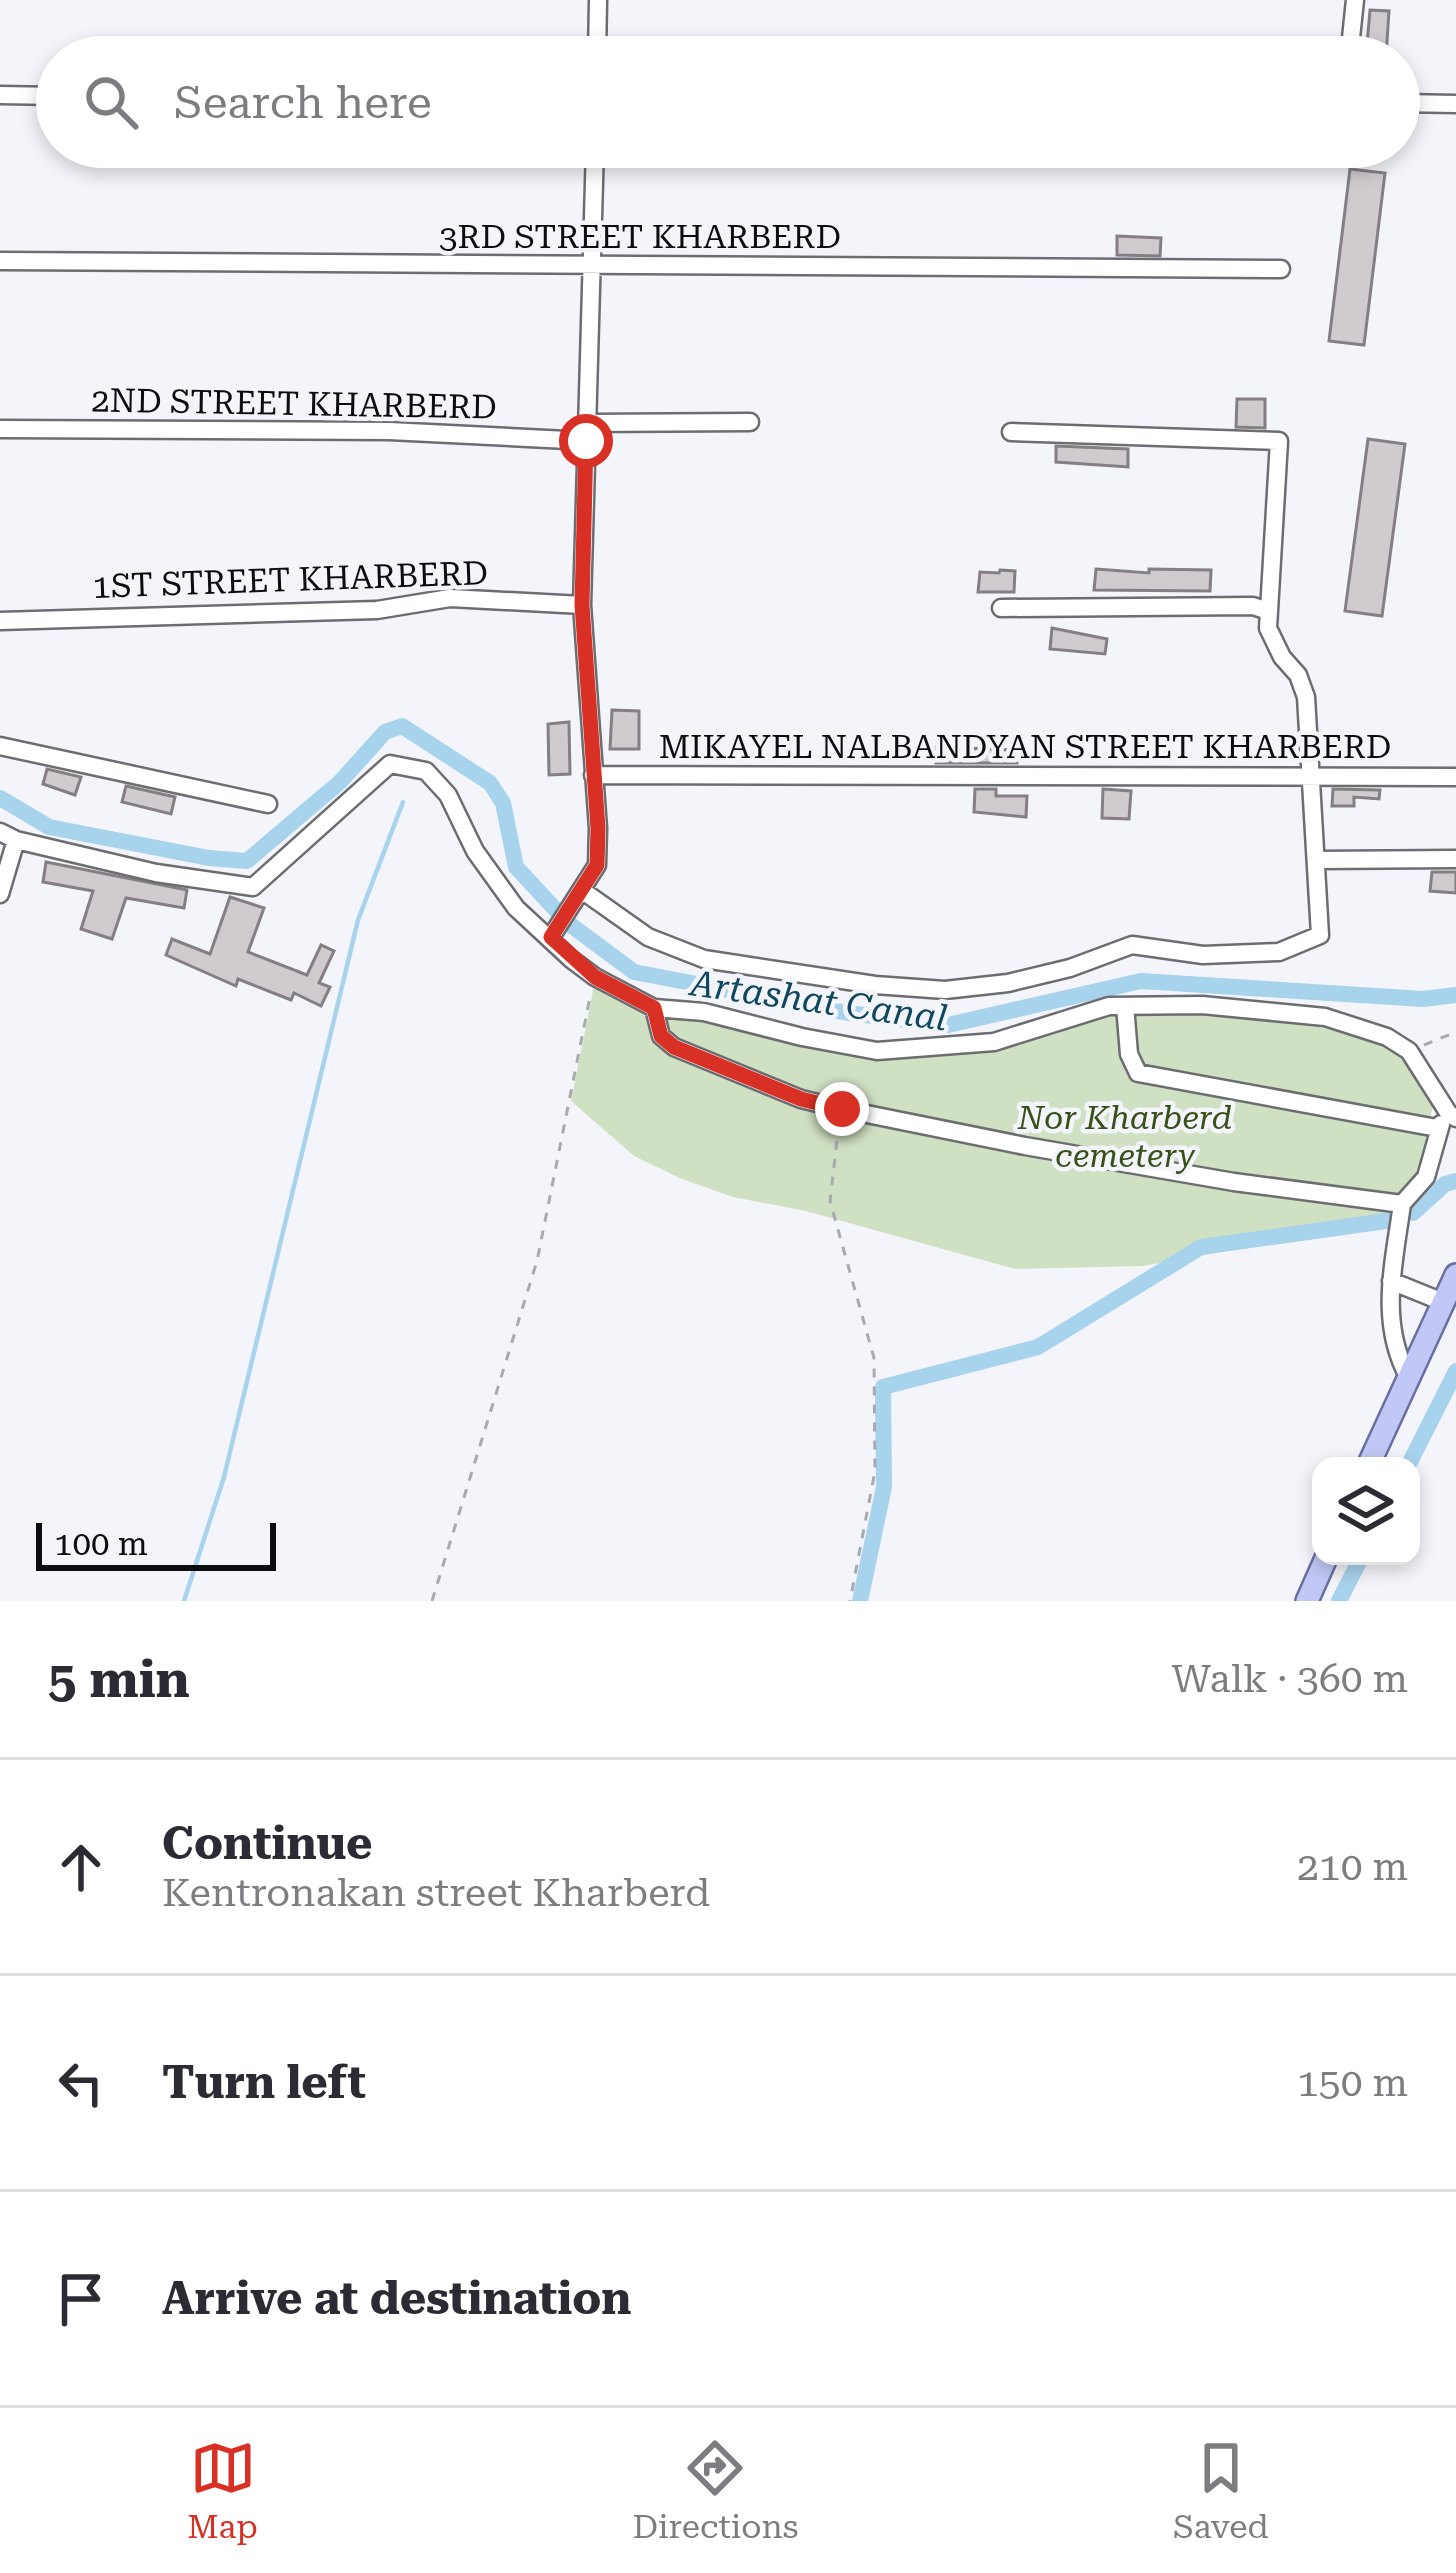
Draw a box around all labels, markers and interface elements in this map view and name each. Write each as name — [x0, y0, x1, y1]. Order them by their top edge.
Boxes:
search box — [36, 36, 1420, 168]
icon: search — [78, 69, 144, 135]
text: Search here — [174, 76, 432, 129]
street label: 3RD STREET KHARBERD — [439, 217, 841, 256]
street label: 2ND STREET KHARBERD — [91, 380, 497, 427]
route start — [559, 414, 613, 468]
street label: 1ST STREET KHARBERD — [92, 553, 488, 606]
street label: MIKAYEL NALBANDYAN STREET KHARBERD — [659, 727, 1391, 766]
water label: Artashat Canal — [686, 962, 950, 1040]
route end — [815, 1082, 869, 1136]
park label: Nor Kharberd cemetery — [1017, 1098, 1232, 1175]
map controls — [1312, 1457, 1420, 1565]
button: layers — [1312, 1457, 1420, 1565]
scale bar — [36, 1517, 276, 1570]
text: 100 m — [54, 1524, 148, 1563]
text: 5 min — [48, 1650, 190, 1709]
text: Walk · 360 m — [1172, 1656, 1408, 1702]
text: Continue — [162, 1817, 373, 1870]
icon: ahead — [48, 1834, 114, 1900]
text: 210 m — [1297, 1844, 1408, 1890]
text: Kentronakan street Kharberd — [162, 1870, 710, 1916]
icon: left — [48, 2050, 114, 2116]
text: Turn left — [162, 2056, 366, 2109]
text: 150 m — [1297, 2060, 1408, 2106]
icon: arrive — [48, 2266, 114, 2332]
text: Arrive at destination — [162, 2272, 631, 2325]
tab: Map — [187, 2435, 258, 2546]
tab: Directions — [632, 2435, 798, 2546]
tab: Saved — [1173, 2435, 1269, 2546]

